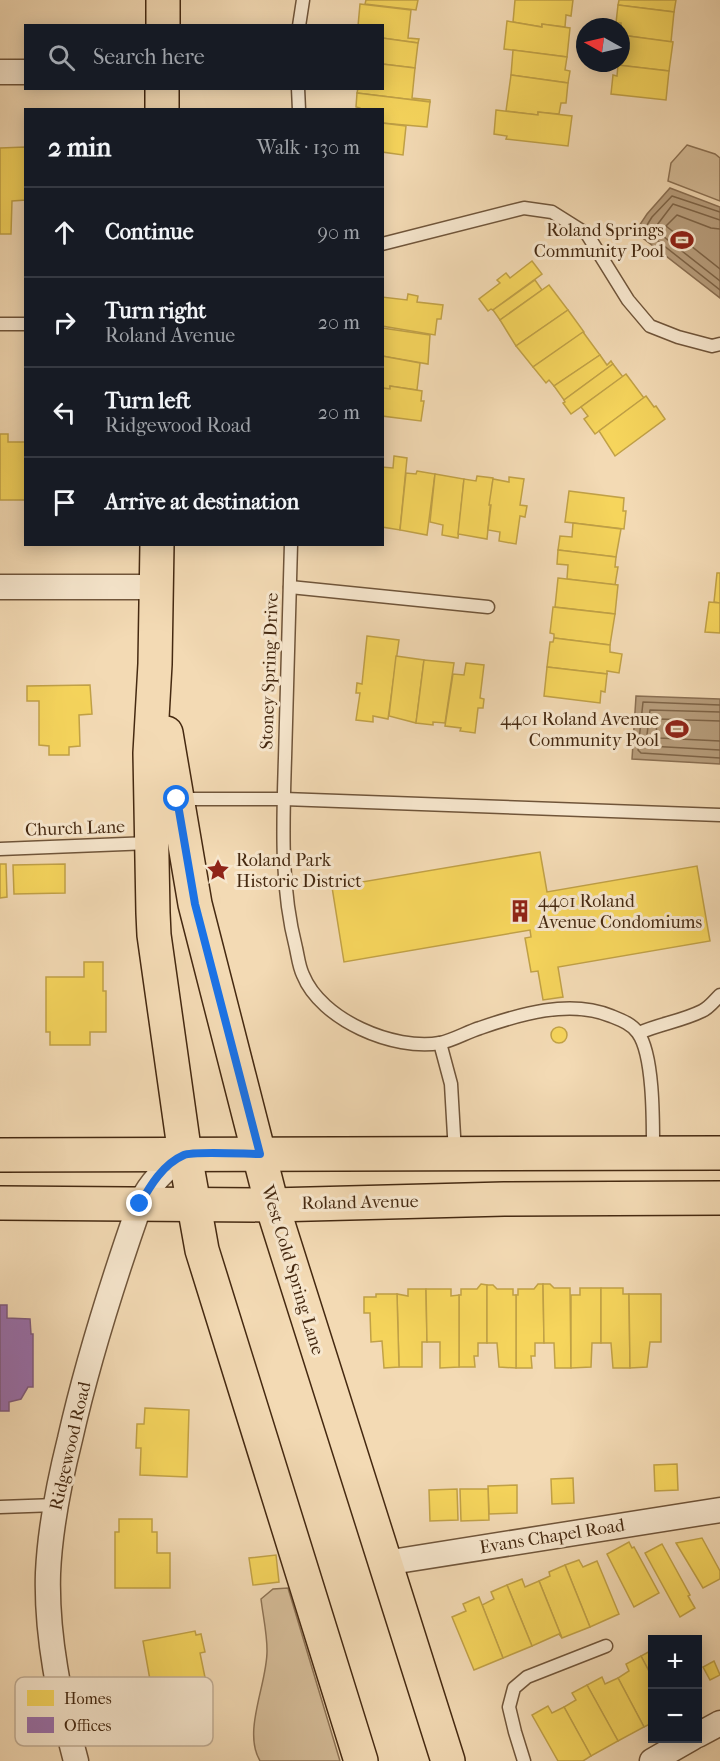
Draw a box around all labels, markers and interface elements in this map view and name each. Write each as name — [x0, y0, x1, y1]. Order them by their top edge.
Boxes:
north arrow — [576, 18, 630, 72]
search box — [24, 24, 384, 90]
icon: search — [45, 41, 78, 74]
text: Search here — [93, 44, 205, 70]
text: 2 min — [48, 132, 111, 163]
text: Walk · 130 m — [257, 136, 360, 159]
icon: ahead — [48, 216, 81, 249]
text: Continue — [105, 219, 194, 245]
place label: Roland Springs Community Pool — [534, 220, 664, 262]
text: 90 m — [318, 221, 360, 244]
sports icon: Roland Springs Community Pool — [669, 227, 695, 253]
text: Turn right — [105, 298, 206, 324]
icon: right — [48, 306, 81, 339]
text: 20 m — [318, 311, 360, 334]
text: Roland Avenue — [105, 324, 235, 347]
text: Turn left — [105, 388, 191, 414]
icon: left — [48, 396, 81, 429]
text: 20 m — [318, 401, 360, 424]
text: Ridgewood Road — [105, 414, 251, 437]
icon: arrive — [48, 486, 81, 519]
text: Arrive at destination — [105, 489, 299, 515]
street label: Stoney Spring Drive — [256, 592, 283, 750]
place label: 4401 Roland Avenue Community Pool — [500, 709, 659, 751]
sports icon: 4401 Roland Avenue Community Pool — [664, 716, 690, 742]
route start — [163, 785, 189, 811]
street label: Church Lane — [25, 816, 125, 841]
place label: Roland Park Historic District — [236, 850, 362, 892]
place icon: Roland Park Historic District — [205, 857, 231, 883]
place label: 4401 Roland Avenue Condomiums — [537, 891, 703, 933]
building icon: 4401 Roland Avenue Condomiums — [507, 898, 533, 924]
street label: West Cold Spring Lane — [256, 1182, 328, 1358]
route end — [126, 1190, 152, 1216]
street label: Roland Avenue — [301, 1191, 419, 1214]
street label: Ridgewood Road — [45, 1380, 96, 1513]
street label: Evans Chapel Road — [478, 1515, 626, 1558]
map controls — [648, 1635, 702, 1743]
button: + — [648, 1635, 702, 1689]
legend — [15, 1677, 213, 1746]
text: Homes — [64, 1689, 112, 1708]
button: − — [648, 1689, 702, 1743]
text: Offices — [64, 1716, 112, 1735]

